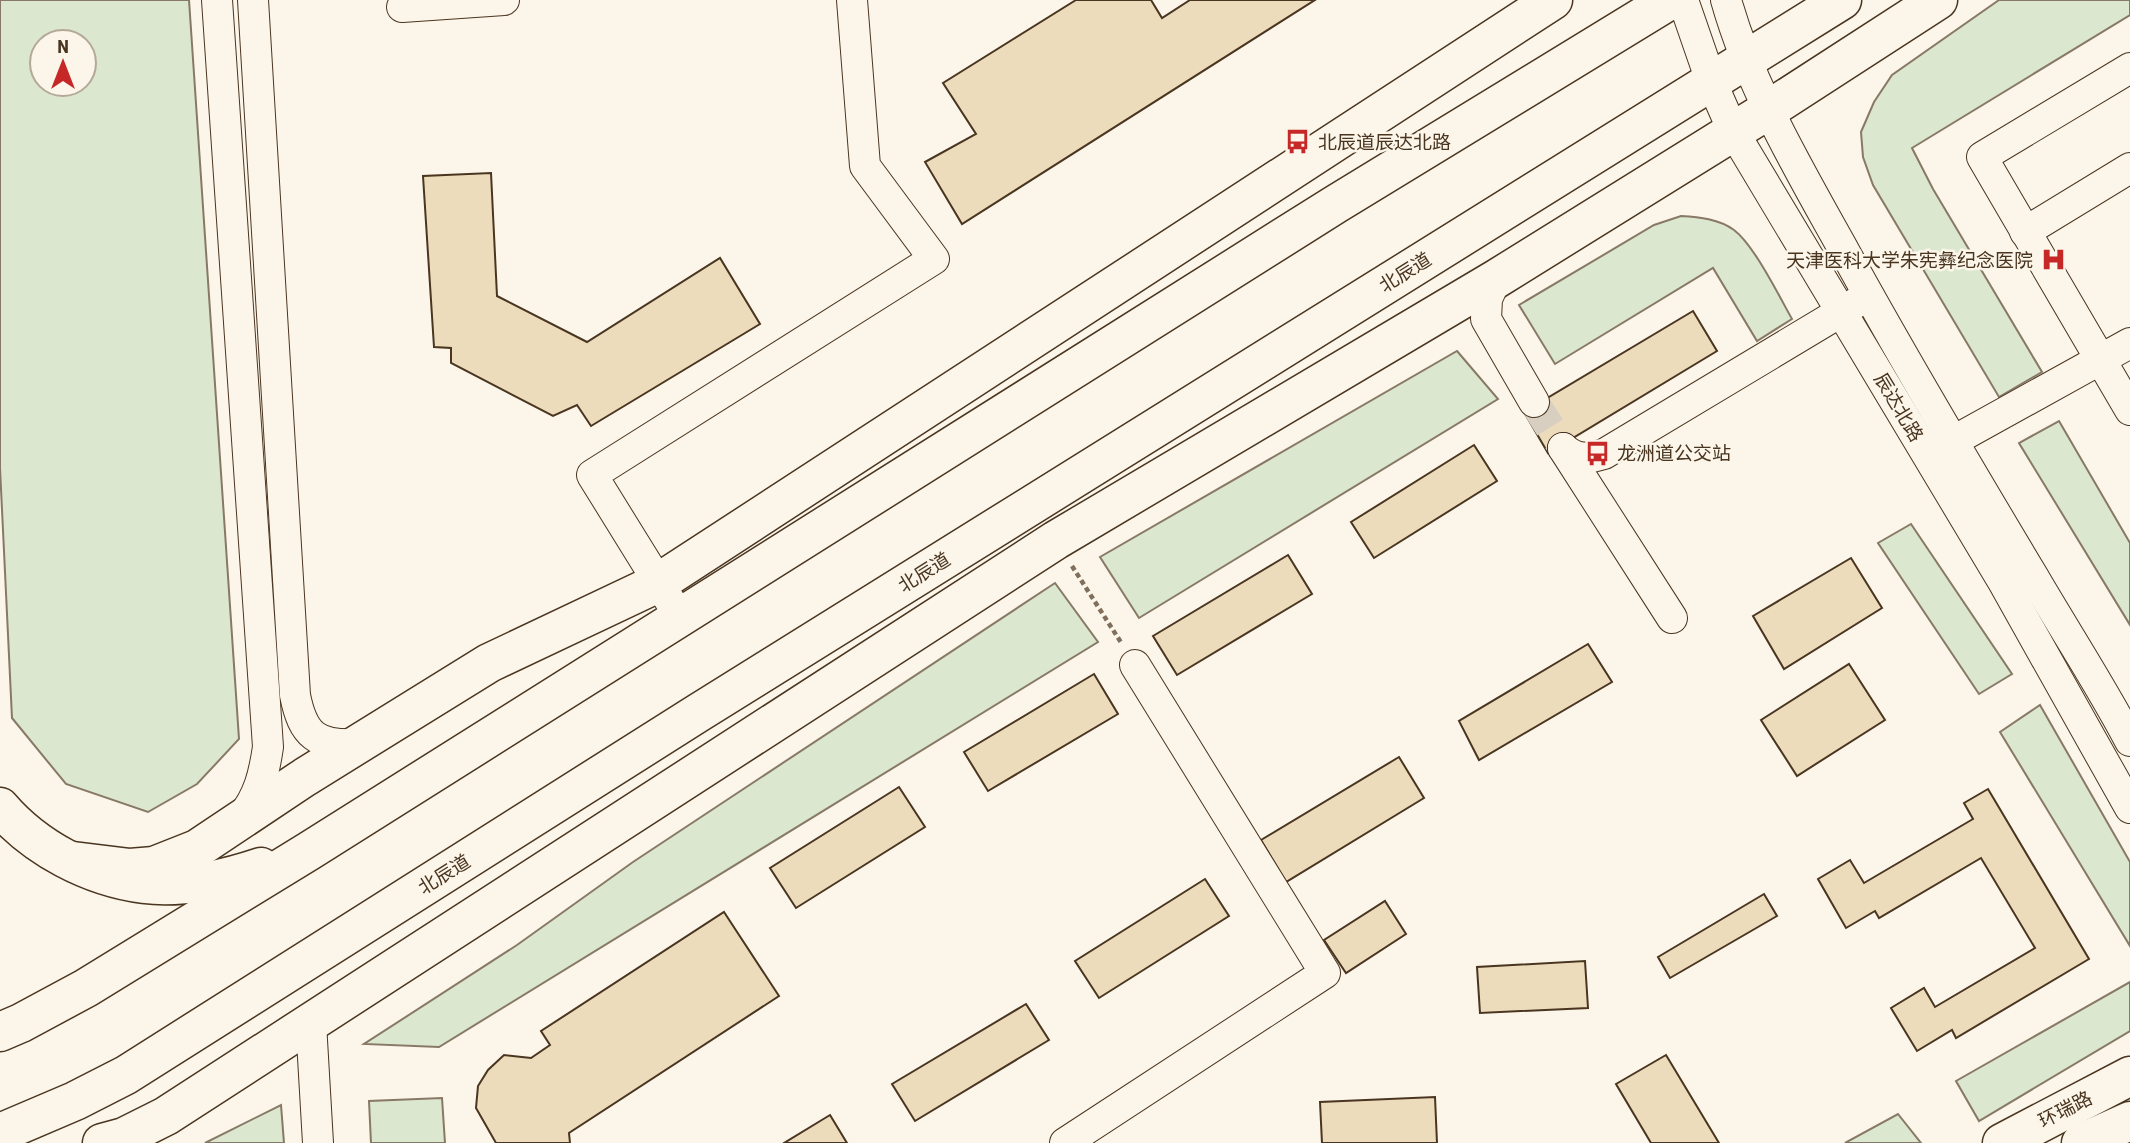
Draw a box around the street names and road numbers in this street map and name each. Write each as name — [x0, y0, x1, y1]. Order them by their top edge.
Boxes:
street label: 北辰道 — [1375, 248, 1436, 297]
street label: 辰达北路 — [1869, 369, 1928, 446]
street label: 北辰道 — [894, 548, 955, 597]
street label: 北辰道 — [414, 850, 475, 899]
street label: 环瑞路 — [2035, 1086, 2096, 1133]

